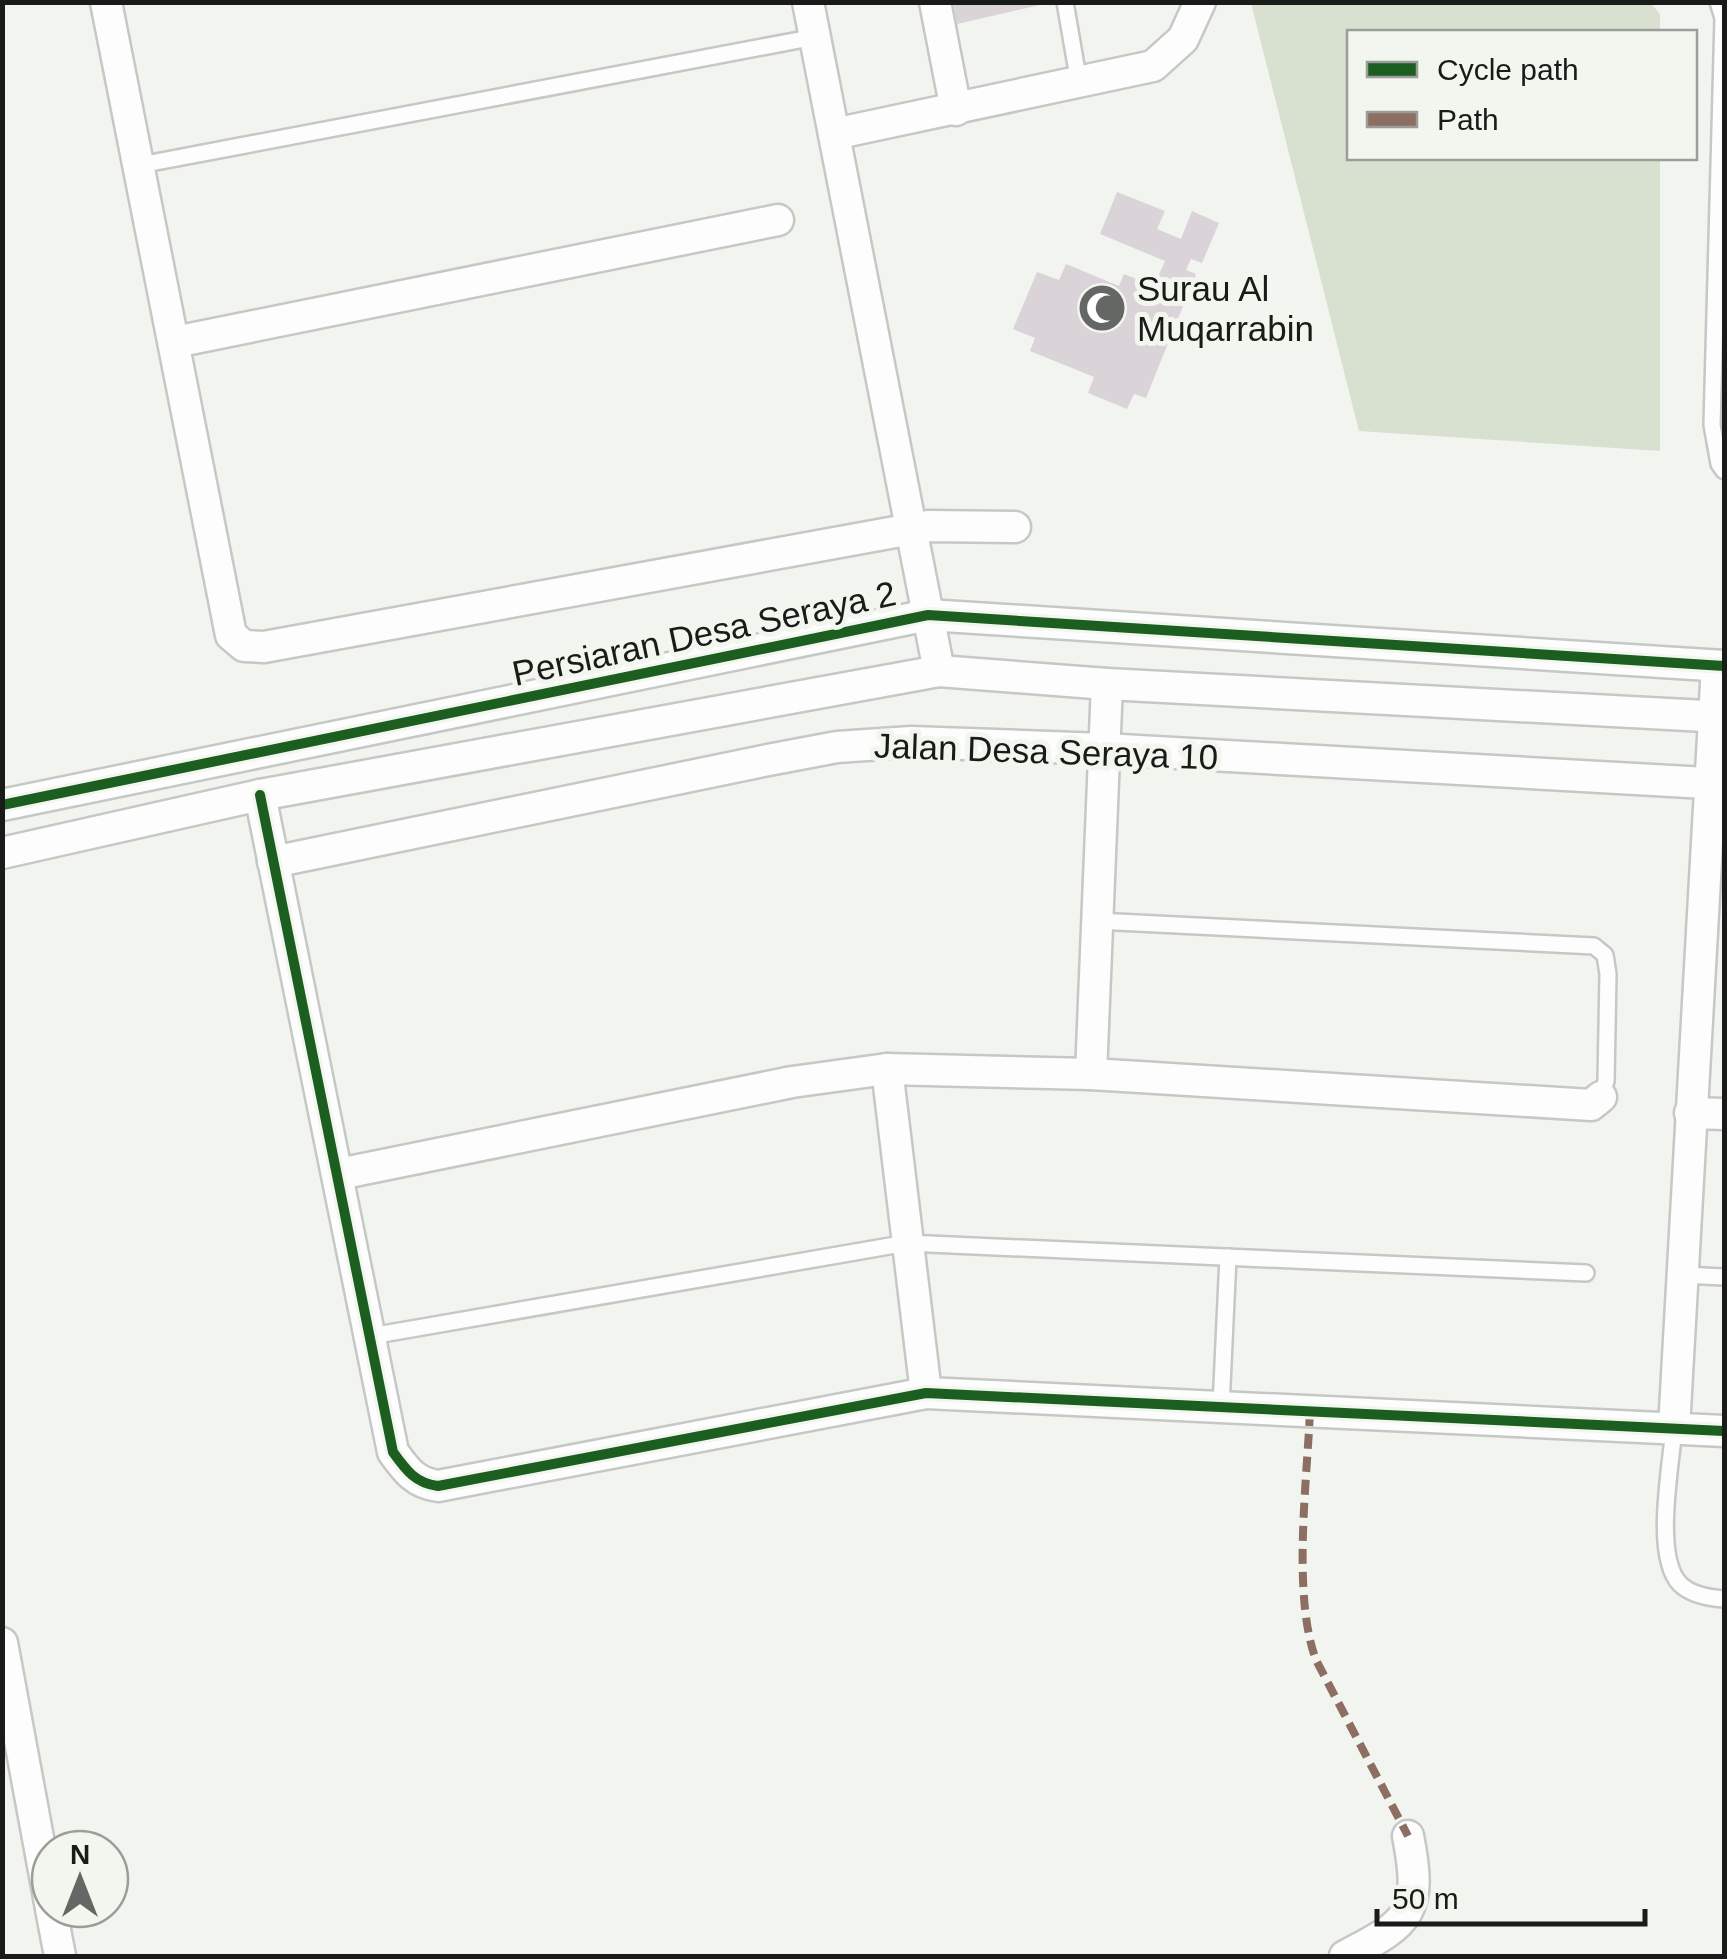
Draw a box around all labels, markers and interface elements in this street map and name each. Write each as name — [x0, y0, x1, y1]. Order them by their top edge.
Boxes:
legend — [1347, 30, 1697, 160]
text: Cycle path — [1437, 53, 1579, 86]
text: Path — [1437, 103, 1499, 136]
place label: Surau Al Muqarrabin — [1137, 269, 1314, 348]
mosque icon: Surau Al Muqarrabin — [1076, 282, 1128, 334]
street label: Persiaran Desa Seraya 2 — [509, 573, 899, 693]
street label: Jalan Desa Seraya 10 — [873, 726, 1219, 776]
north arrow — [30, 1829, 130, 1929]
text: N — [70, 1839, 90, 1870]
scale bar — [1377, 1864, 1644, 1926]
text: 50 m — [1392, 1882, 1459, 1915]

